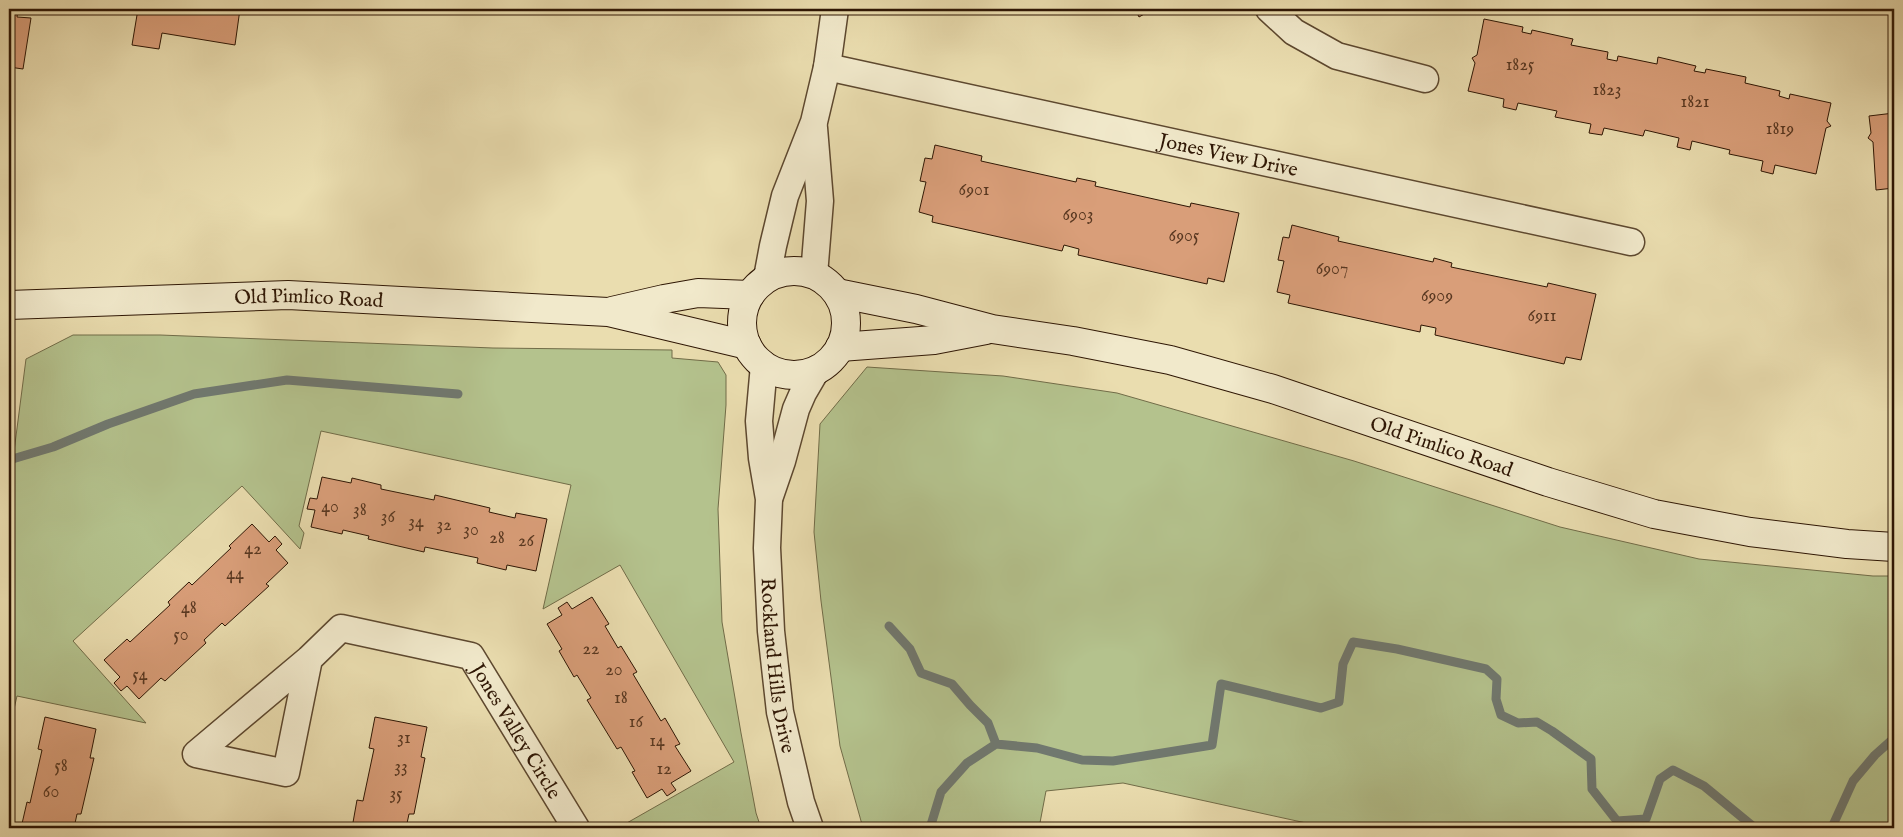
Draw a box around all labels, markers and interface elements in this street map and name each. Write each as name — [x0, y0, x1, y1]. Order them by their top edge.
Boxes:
house number: 1825 — [1506, 54, 1535, 77]
house number: 1823 — [1593, 79, 1621, 102]
house number: 1821 — [1681, 91, 1709, 114]
house number: 1819 — [1766, 118, 1794, 141]
street label: Jones View Drive — [1155, 128, 1300, 183]
house number: 6901 — [959, 179, 989, 202]
house number: 6903 — [1062, 204, 1094, 227]
house number: 6905 — [1169, 225, 1200, 248]
house number: 6907 — [1316, 258, 1348, 281]
street label: Old Pimlico Road — [234, 284, 384, 314]
house number: 6909 — [1421, 285, 1453, 308]
house number: 6911 — [1528, 305, 1556, 328]
street label: Old Pimlico Road — [1367, 412, 1516, 483]
house number: 40 — [321, 496, 339, 519]
house number: 38 — [353, 499, 367, 522]
house number: 36 — [381, 506, 396, 529]
house number: 34 — [408, 511, 424, 534]
house number: 32 — [436, 514, 452, 537]
house number: 30 — [463, 519, 479, 542]
house number: 28 — [489, 527, 505, 550]
house number: 26 — [518, 530, 534, 553]
house number: 42 — [244, 538, 262, 561]
house number: 44 — [226, 563, 244, 586]
street label: Rockland Hills Drive — [754, 577, 800, 756]
house number: 48 — [181, 597, 197, 620]
house number: 50 — [173, 624, 189, 647]
house number: 22 — [583, 638, 599, 661]
street label: Jones Valley Circle — [463, 657, 566, 804]
house number: 20 — [605, 659, 623, 682]
house number: 54 — [132, 664, 148, 687]
house number: 18 — [614, 687, 628, 710]
house number: 16 — [629, 711, 644, 734]
house number: 31 — [397, 727, 411, 750]
house number: 14 — [649, 730, 665, 753]
house number: 58 — [54, 755, 68, 778]
house number: 33 — [394, 756, 408, 779]
house number: 12 — [656, 758, 672, 781]
house number: 60 — [43, 781, 59, 804]
house number: 35 — [389, 783, 403, 806]

